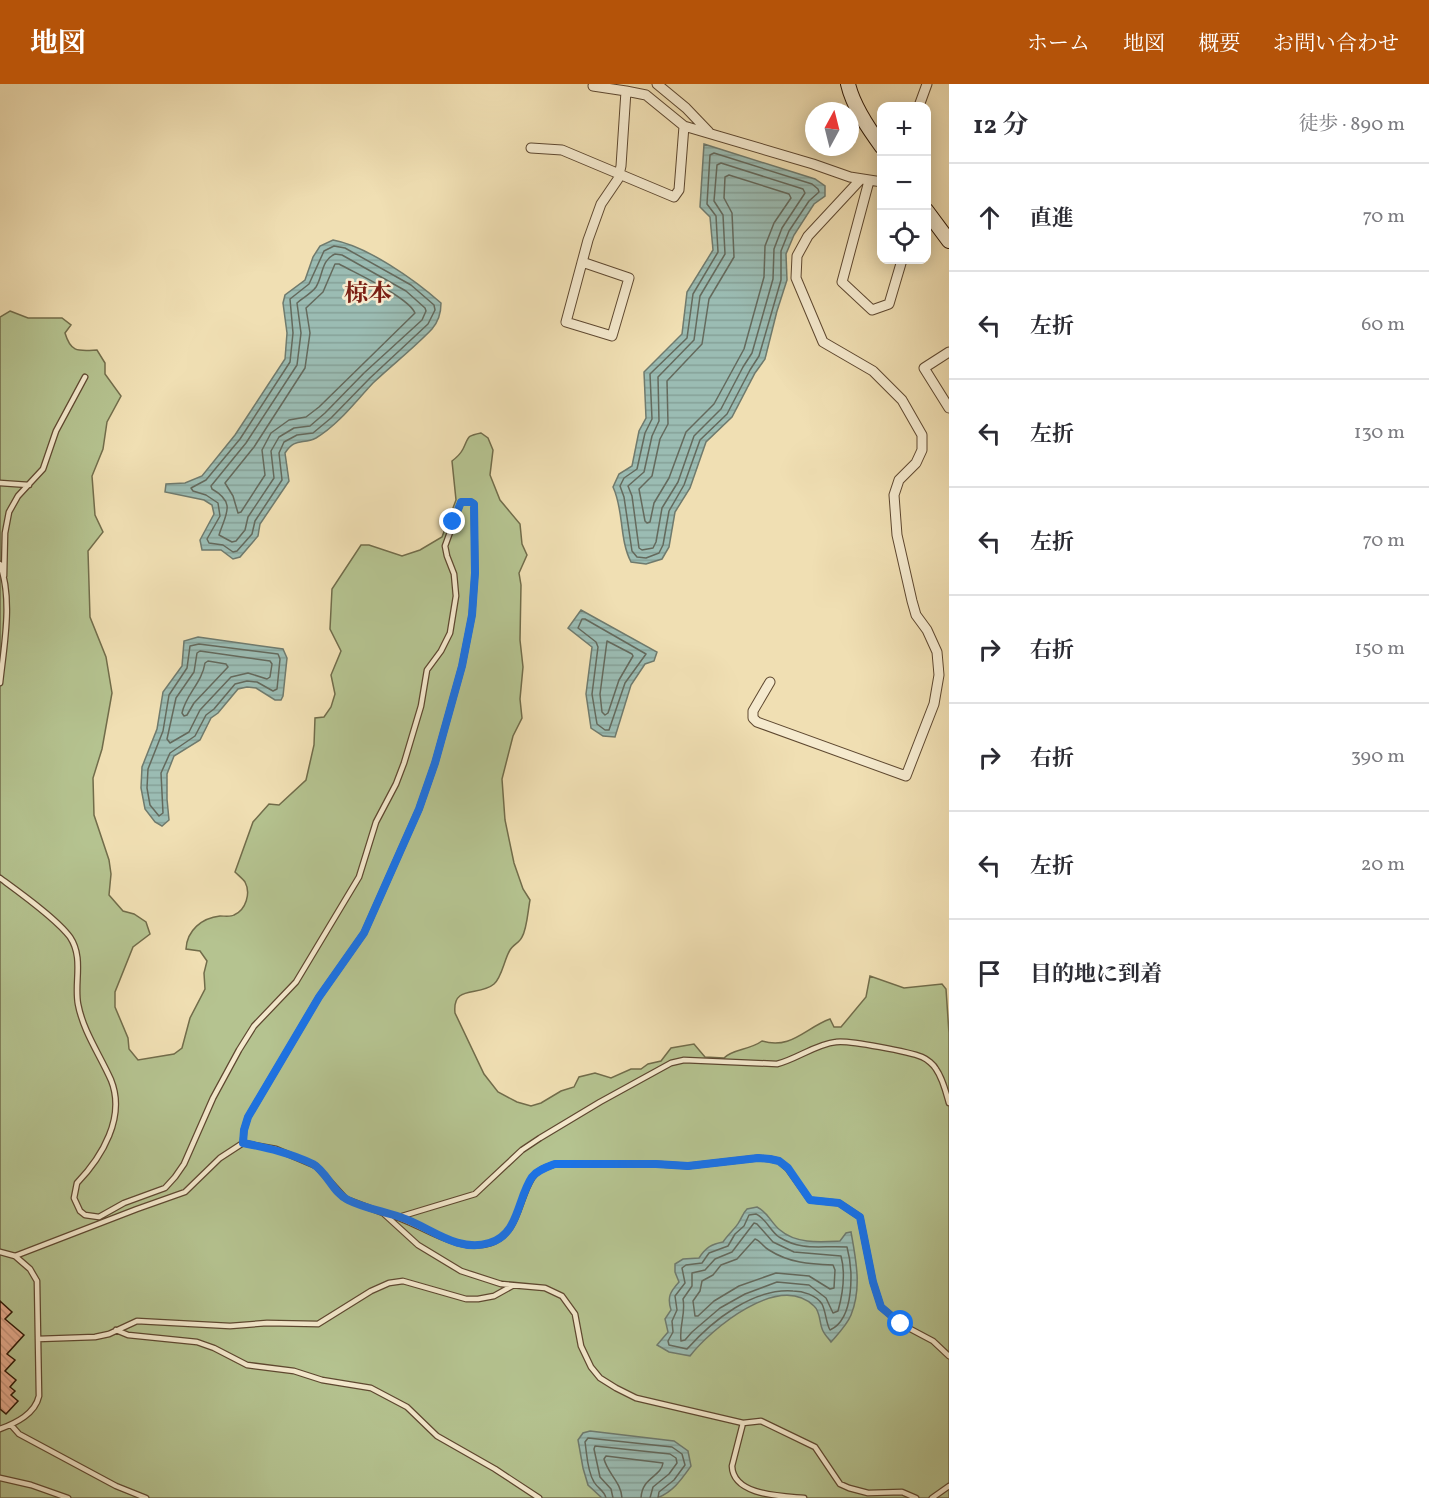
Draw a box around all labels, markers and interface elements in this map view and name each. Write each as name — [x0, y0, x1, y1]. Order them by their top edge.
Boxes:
text: 地図 — [30, 25, 86, 64]
text: ホーム — [1027, 30, 1090, 59]
text: 地図 — [1123, 30, 1165, 59]
text: 概要 — [1198, 30, 1240, 59]
text: お問い合わせ — [1273, 30, 1399, 59]
north arrow — [805, 102, 859, 156]
map controls — [877, 102, 931, 264]
button: + — [877, 102, 931, 156]
text: 12 分 — [973, 108, 1028, 144]
text: 徒歩 · 890 m — [1298, 111, 1405, 139]
button: − — [877, 156, 931, 210]
icon: ahead — [973, 201, 1006, 234]
text: 70 m — [1362, 203, 1405, 231]
text: 直進 — [1030, 204, 1074, 235]
button: locate — [877, 210, 931, 264]
district label: 椋本 — [344, 278, 392, 312]
icon: left — [973, 309, 1006, 342]
text: 60 m — [1361, 311, 1405, 339]
text: 左折 — [1030, 312, 1074, 343]
icon: left — [973, 417, 1006, 450]
text: 130 m — [1354, 419, 1405, 447]
text: 左折 — [1030, 420, 1074, 451]
route end — [439, 508, 465, 534]
icon: left — [973, 525, 1006, 558]
text: 70 m — [1362, 527, 1405, 555]
text: 左折 — [1030, 528, 1074, 559]
icon: right — [973, 633, 1006, 666]
text: 150 m — [1354, 635, 1405, 663]
text: 右折 — [1030, 636, 1074, 667]
icon: right — [973, 741, 1006, 774]
text: 390 m — [1351, 743, 1405, 771]
text: 右折 — [1030, 744, 1074, 775]
icon: left — [973, 849, 1006, 882]
text: 20 m — [1361, 851, 1405, 879]
text: 左折 — [1030, 852, 1074, 883]
icon: arrive — [973, 957, 1006, 990]
text: 目的地に到着 — [1030, 960, 1162, 991]
route start — [887, 1310, 913, 1336]

